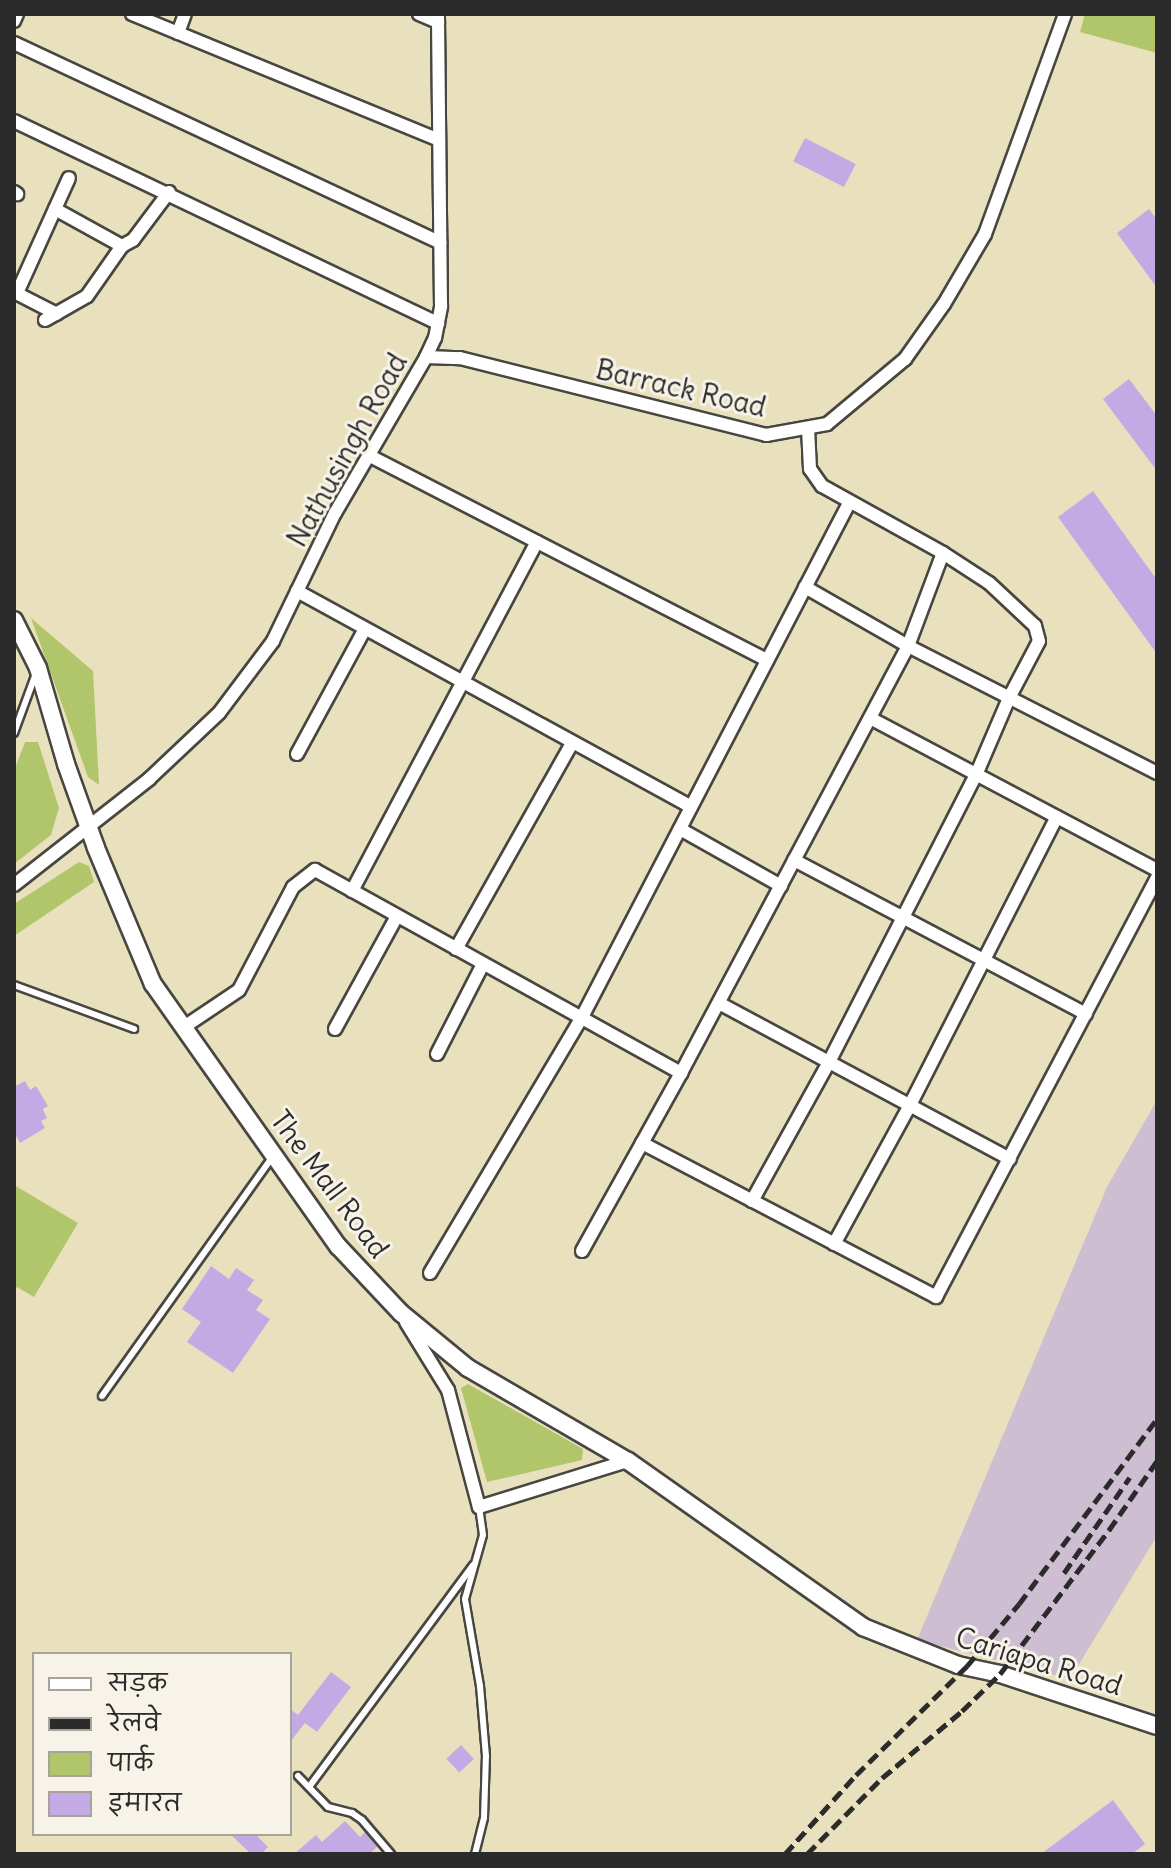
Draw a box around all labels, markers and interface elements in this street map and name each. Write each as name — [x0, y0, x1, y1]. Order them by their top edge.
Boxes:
street label: Nathusingh Road — [280, 347, 414, 553]
street label: Barrack Road — [593, 352, 769, 424]
street label: The Mall Road — [264, 1104, 396, 1264]
street label: Cariapa Road — [952, 1620, 1126, 1702]
legend — [32, 1652, 292, 1836]
text: सड़क — [108, 1667, 167, 1697]
text: रेलवे — [108, 1707, 161, 1737]
text: पार्क — [108, 1747, 153, 1777]
text: इमारत — [108, 1787, 181, 1817]

